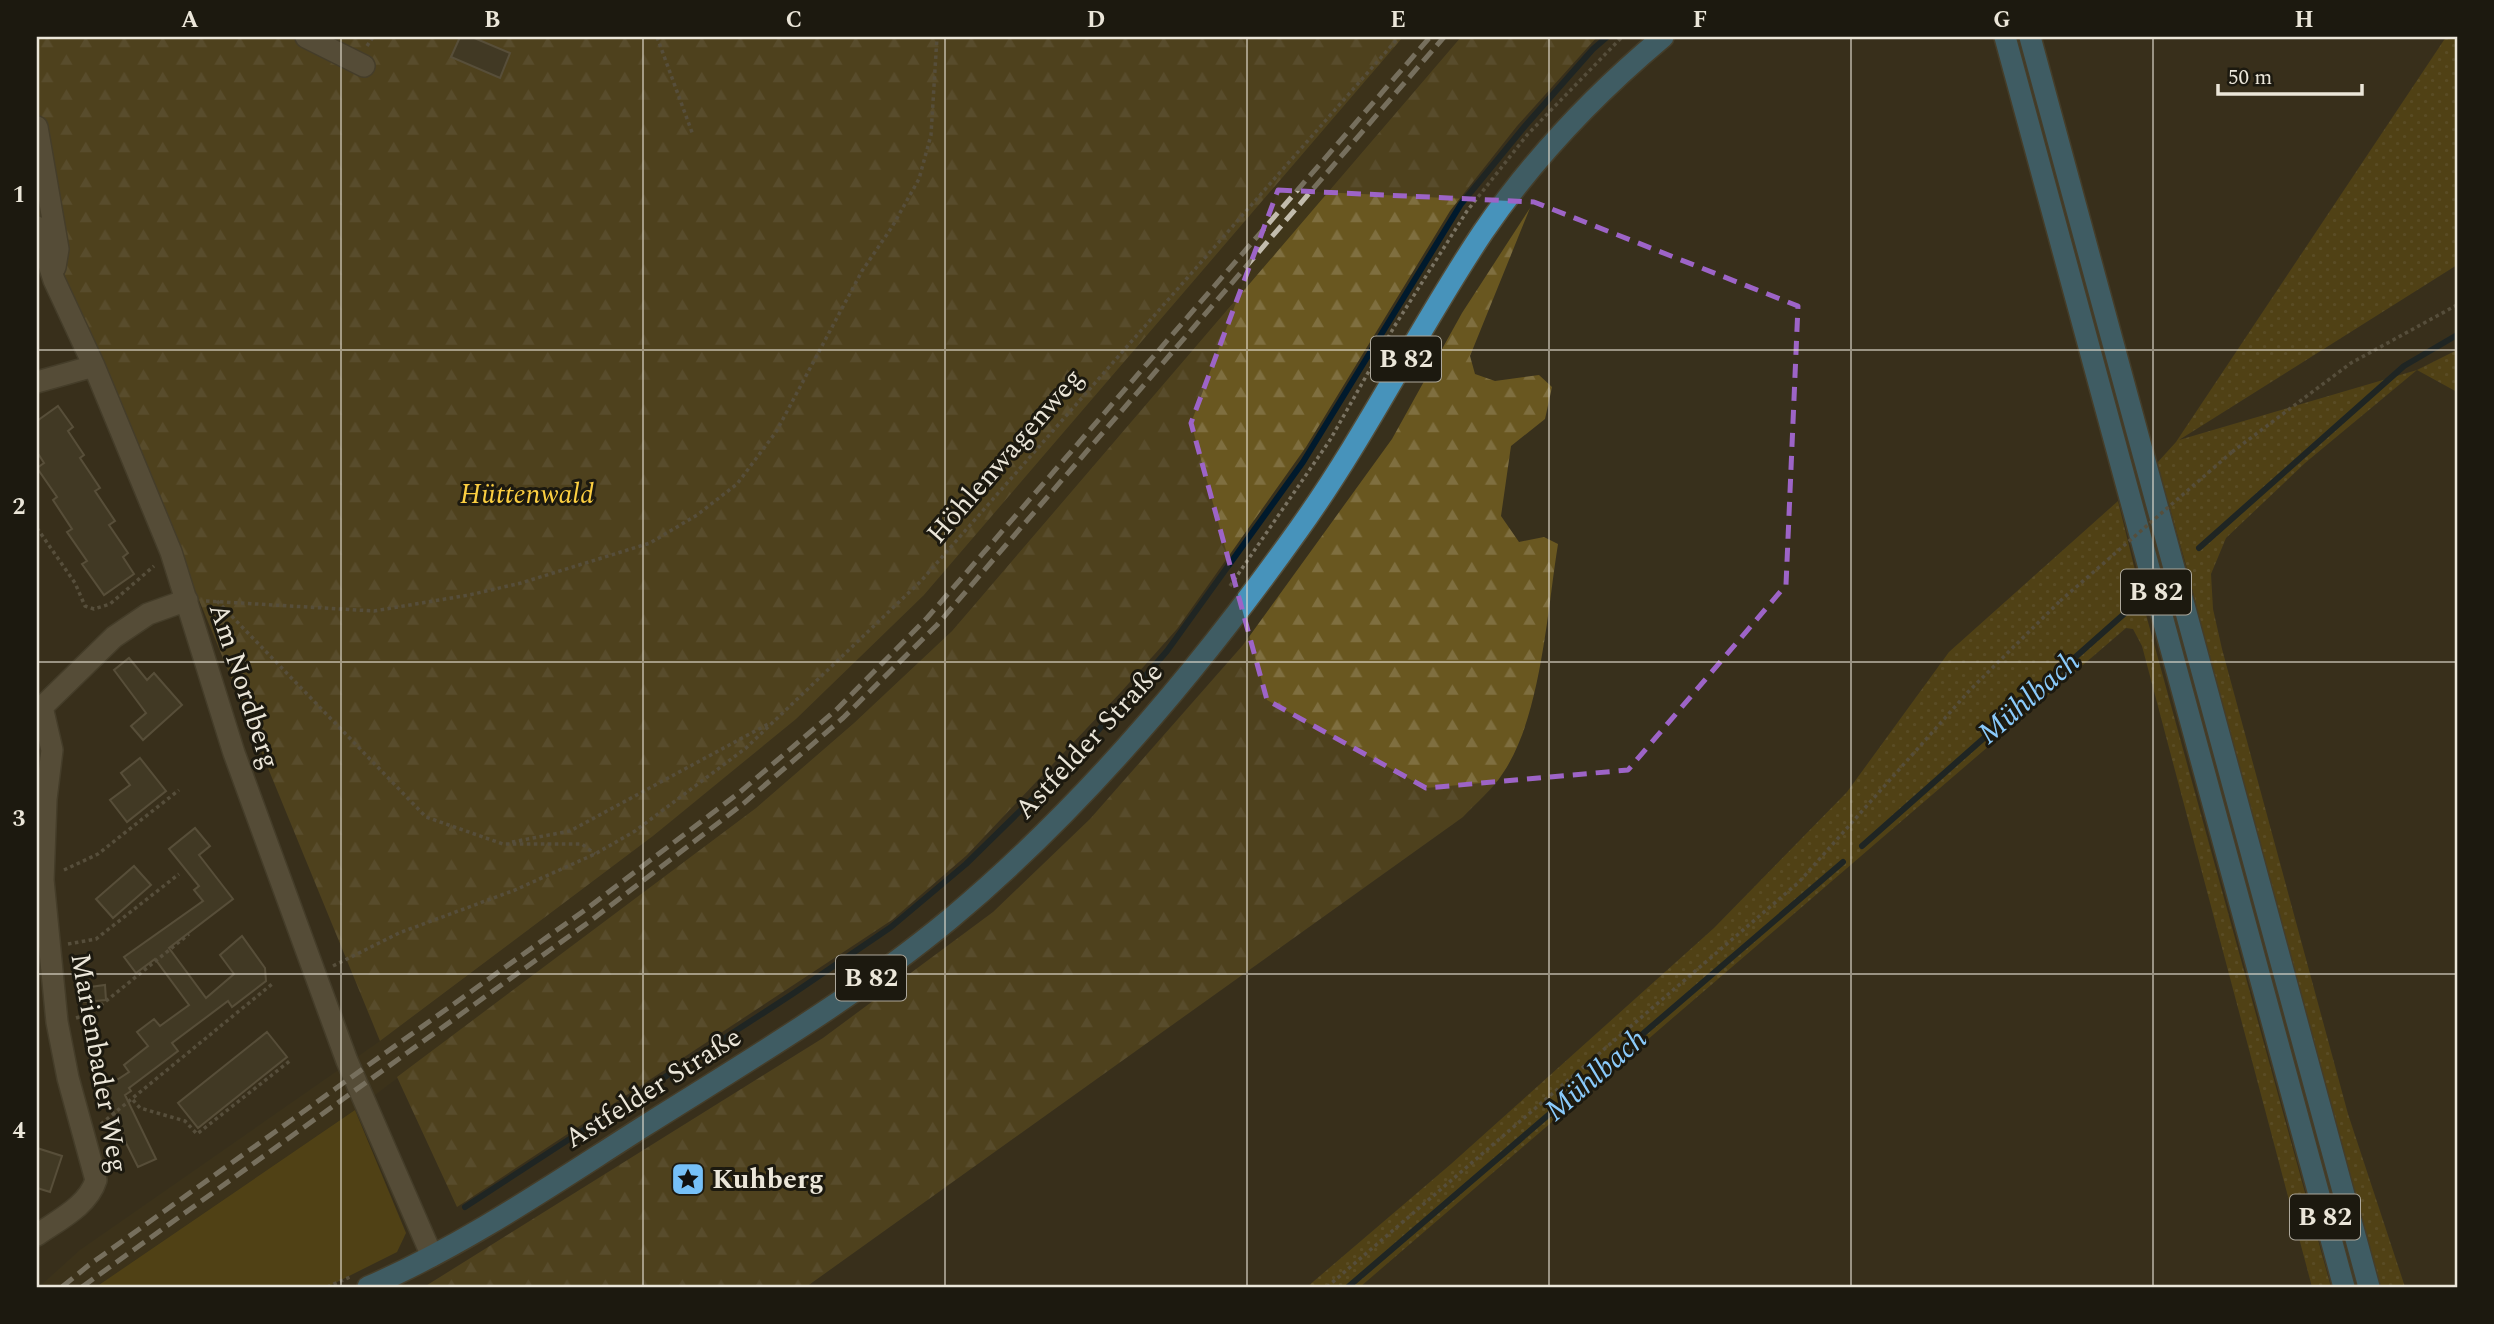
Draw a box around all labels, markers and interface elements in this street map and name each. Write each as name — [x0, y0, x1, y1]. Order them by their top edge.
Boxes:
text: A — [181, 3, 199, 38]
text: B — [484, 3, 500, 38]
text: C — [786, 3, 802, 38]
text: D — [1087, 3, 1105, 38]
text: E — [1390, 3, 1406, 38]
text: F — [1693, 3, 1707, 38]
text: G — [1993, 3, 2011, 38]
text: H — [2294, 3, 2314, 38]
scale bar — [2218, 52, 2361, 96]
text: 50 m — [2228, 62, 2272, 94]
text: 1 — [13, 178, 25, 213]
road number: B 82 — [1371, 336, 1441, 382]
street label: Höhlenwagenweg — [916, 358, 1094, 554]
park label: Hüttenwald — [460, 473, 594, 516]
text: 2 — [13, 490, 26, 525]
road number: B 82 — [2121, 570, 2191, 614]
street label: Am Nordberg — [197, 598, 291, 774]
water label: Mühlbach — [1967, 640, 2091, 756]
street label: Astfelder Straße — [1004, 652, 1174, 830]
text: 3 — [13, 802, 26, 837]
street label: Marienbader Weg — [59, 950, 139, 1176]
road number: B 82 — [836, 956, 906, 1001]
street label: Astfelder Straße — [556, 1016, 750, 1160]
water label: Mühlbach — [1534, 1017, 1658, 1133]
text: 4 — [13, 1114, 26, 1149]
place label: Kuhberg — [712, 1158, 824, 1201]
place icon: Kuhberg — [669, 1160, 707, 1198]
road number: B 82 — [2290, 1194, 2360, 1240]

